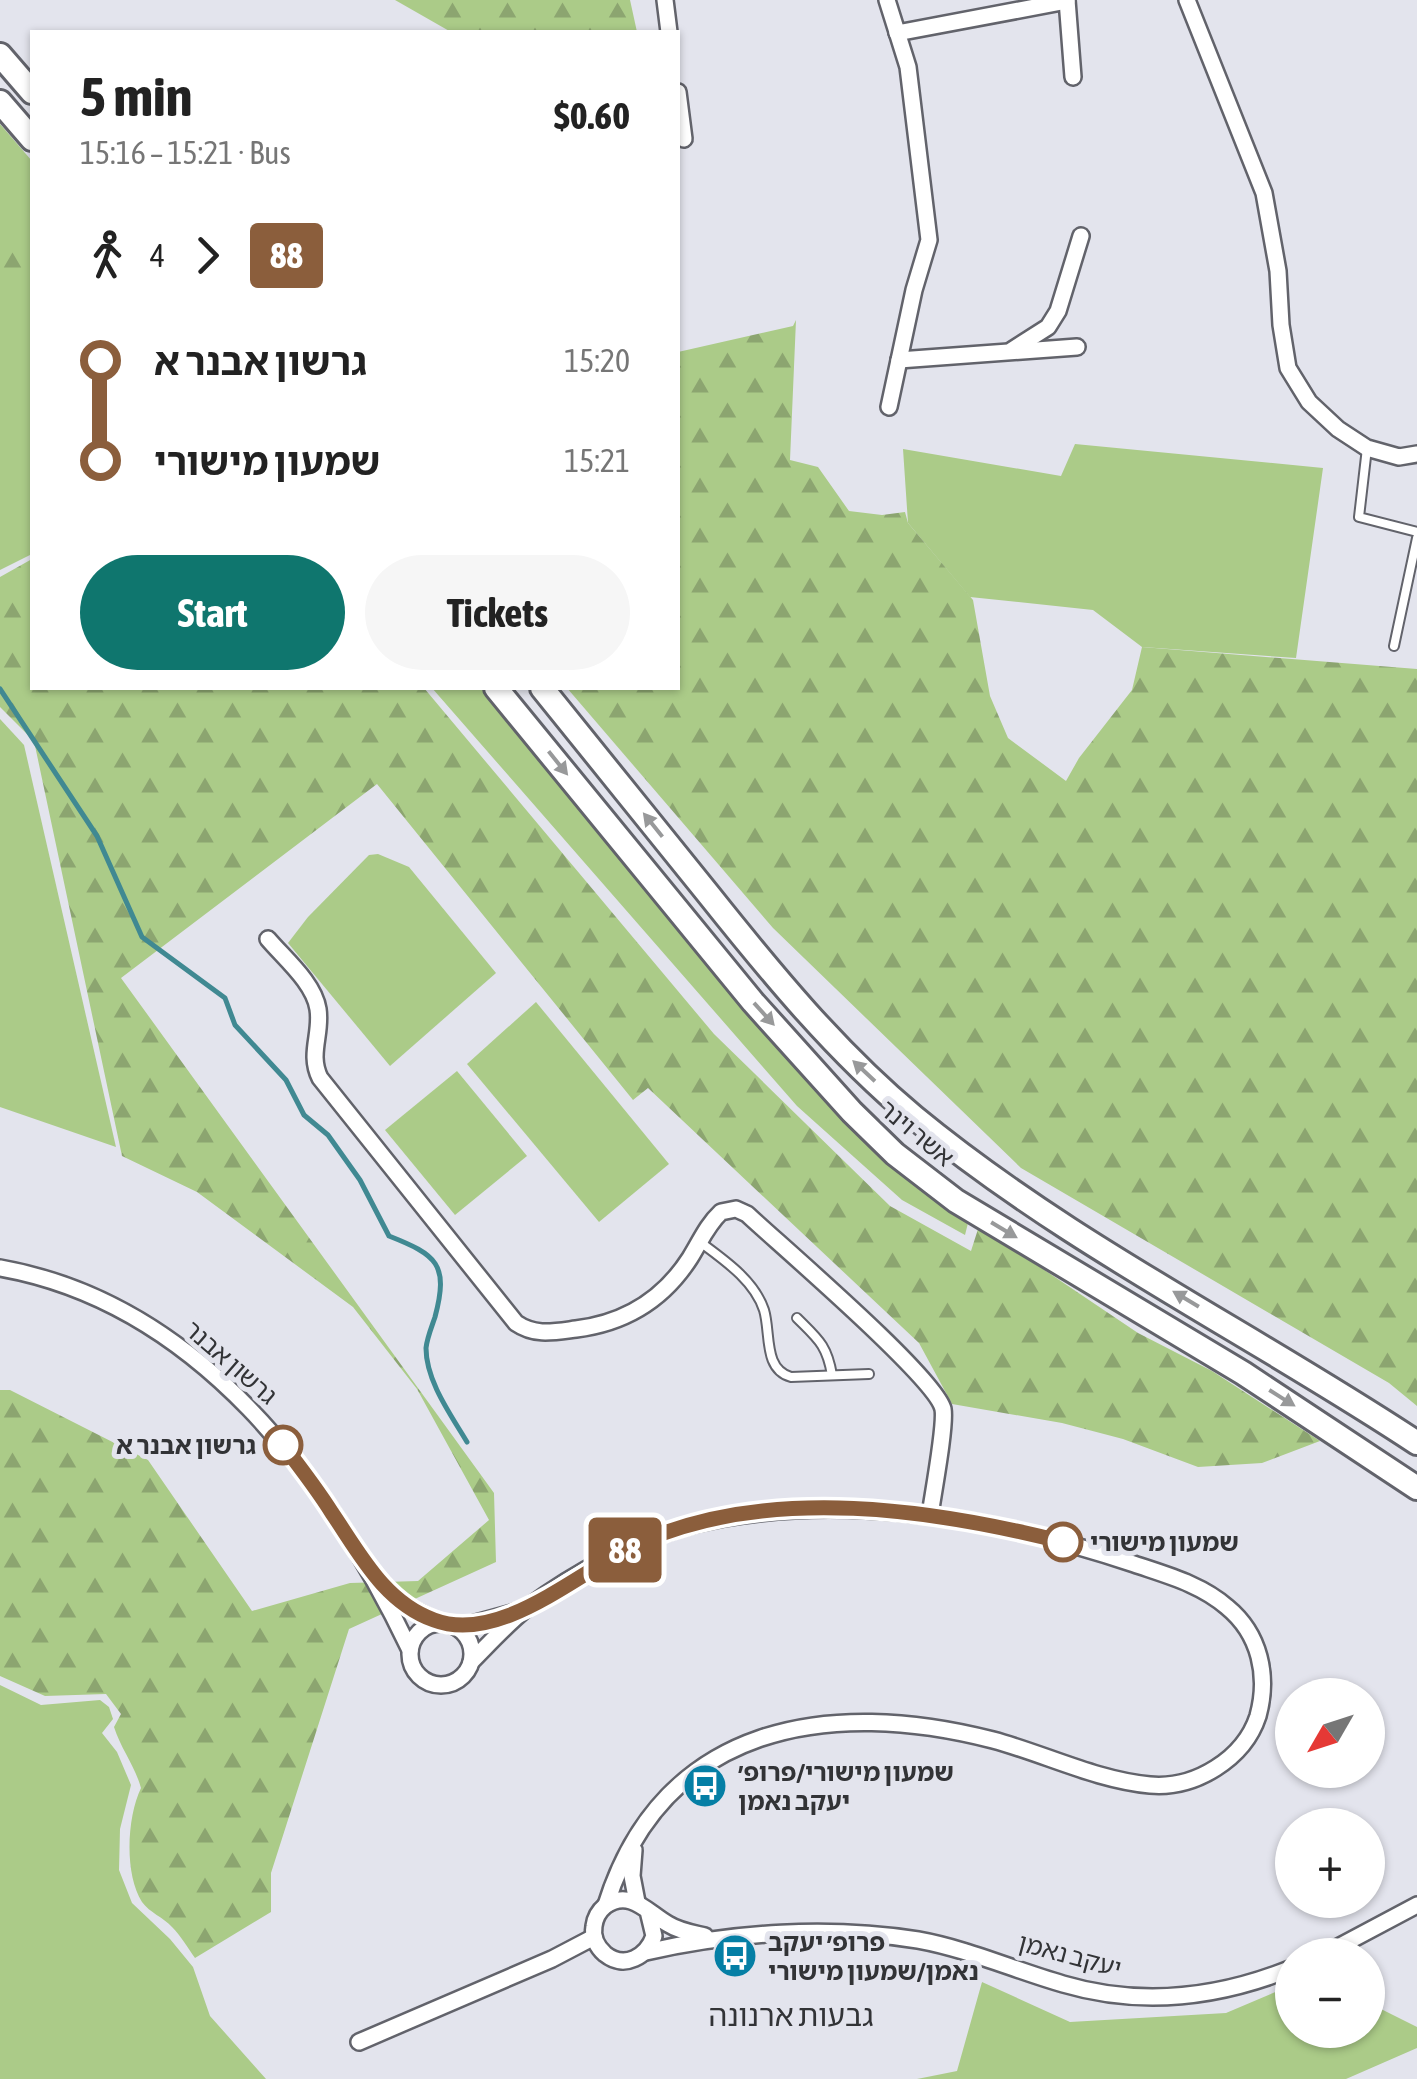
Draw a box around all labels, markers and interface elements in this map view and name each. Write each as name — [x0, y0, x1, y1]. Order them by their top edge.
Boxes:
text: 5 min — [80, 65, 192, 128]
text: $0.60 — [554, 94, 630, 137]
text: 15:16 – 15:21 · Bus — [80, 134, 291, 171]
icon: walk — [80, 228, 135, 283]
icon: forward — [180, 228, 235, 283]
text: 88 — [270, 235, 303, 275]
text: 4 — [150, 237, 165, 274]
text: גרשון אבנר א — [154, 340, 367, 383]
text: 15:20 — [564, 342, 630, 379]
text: שמעון מישורי — [154, 440, 380, 483]
text: 15:21 — [564, 442, 630, 479]
button: Start — [80, 555, 345, 670]
button: Tickets — [365, 555, 630, 670]
one-way arrow — [547, 750, 568, 776]
one-way arrow — [643, 812, 664, 838]
one-way arrow — [752, 1001, 774, 1026]
one-way arrow — [852, 1060, 876, 1083]
street label: אשר וינר — [875, 1094, 959, 1172]
one-way arrow — [990, 1221, 1018, 1238]
one-way arrow — [1172, 1291, 1200, 1308]
street label: גרשון אבנר — [179, 1315, 283, 1409]
one-way arrow — [1268, 1389, 1296, 1407]
marker: גרשון אבנר א — [264, 1426, 302, 1464]
place label: גרשון אבנר א — [116, 1431, 256, 1459]
line badge: 88 — [580, 1518, 670, 1582]
marker: שמעון מישורי — [1044, 1523, 1082, 1561]
place label: שמעון מישורי — [1090, 1528, 1239, 1556]
text: 88 — [609, 1530, 641, 1570]
north arrow — [1275, 1678, 1385, 1788]
map controls — [1275, 1678, 1385, 2048]
place label: שמעון מישורי/פרופ׳ יעקב נאמן — [738, 1758, 954, 1815]
bus stop icon: שמעון מישורי/פרופ׳ יעקב נאמן — [682, 1763, 728, 1809]
button: + — [1275, 1808, 1385, 1918]
place label: פרופ׳ יעקב נאמן/שמעון מישורי — [768, 1928, 979, 1985]
street label: יעקב נאמן — [1015, 1928, 1125, 1982]
bus stop icon: פרופ׳ יעקב נאמן/שמעון מישורי — [712, 1933, 758, 1979]
button: − — [1275, 1938, 1385, 2048]
district label: גבעות ארנונה — [708, 1998, 874, 2032]

